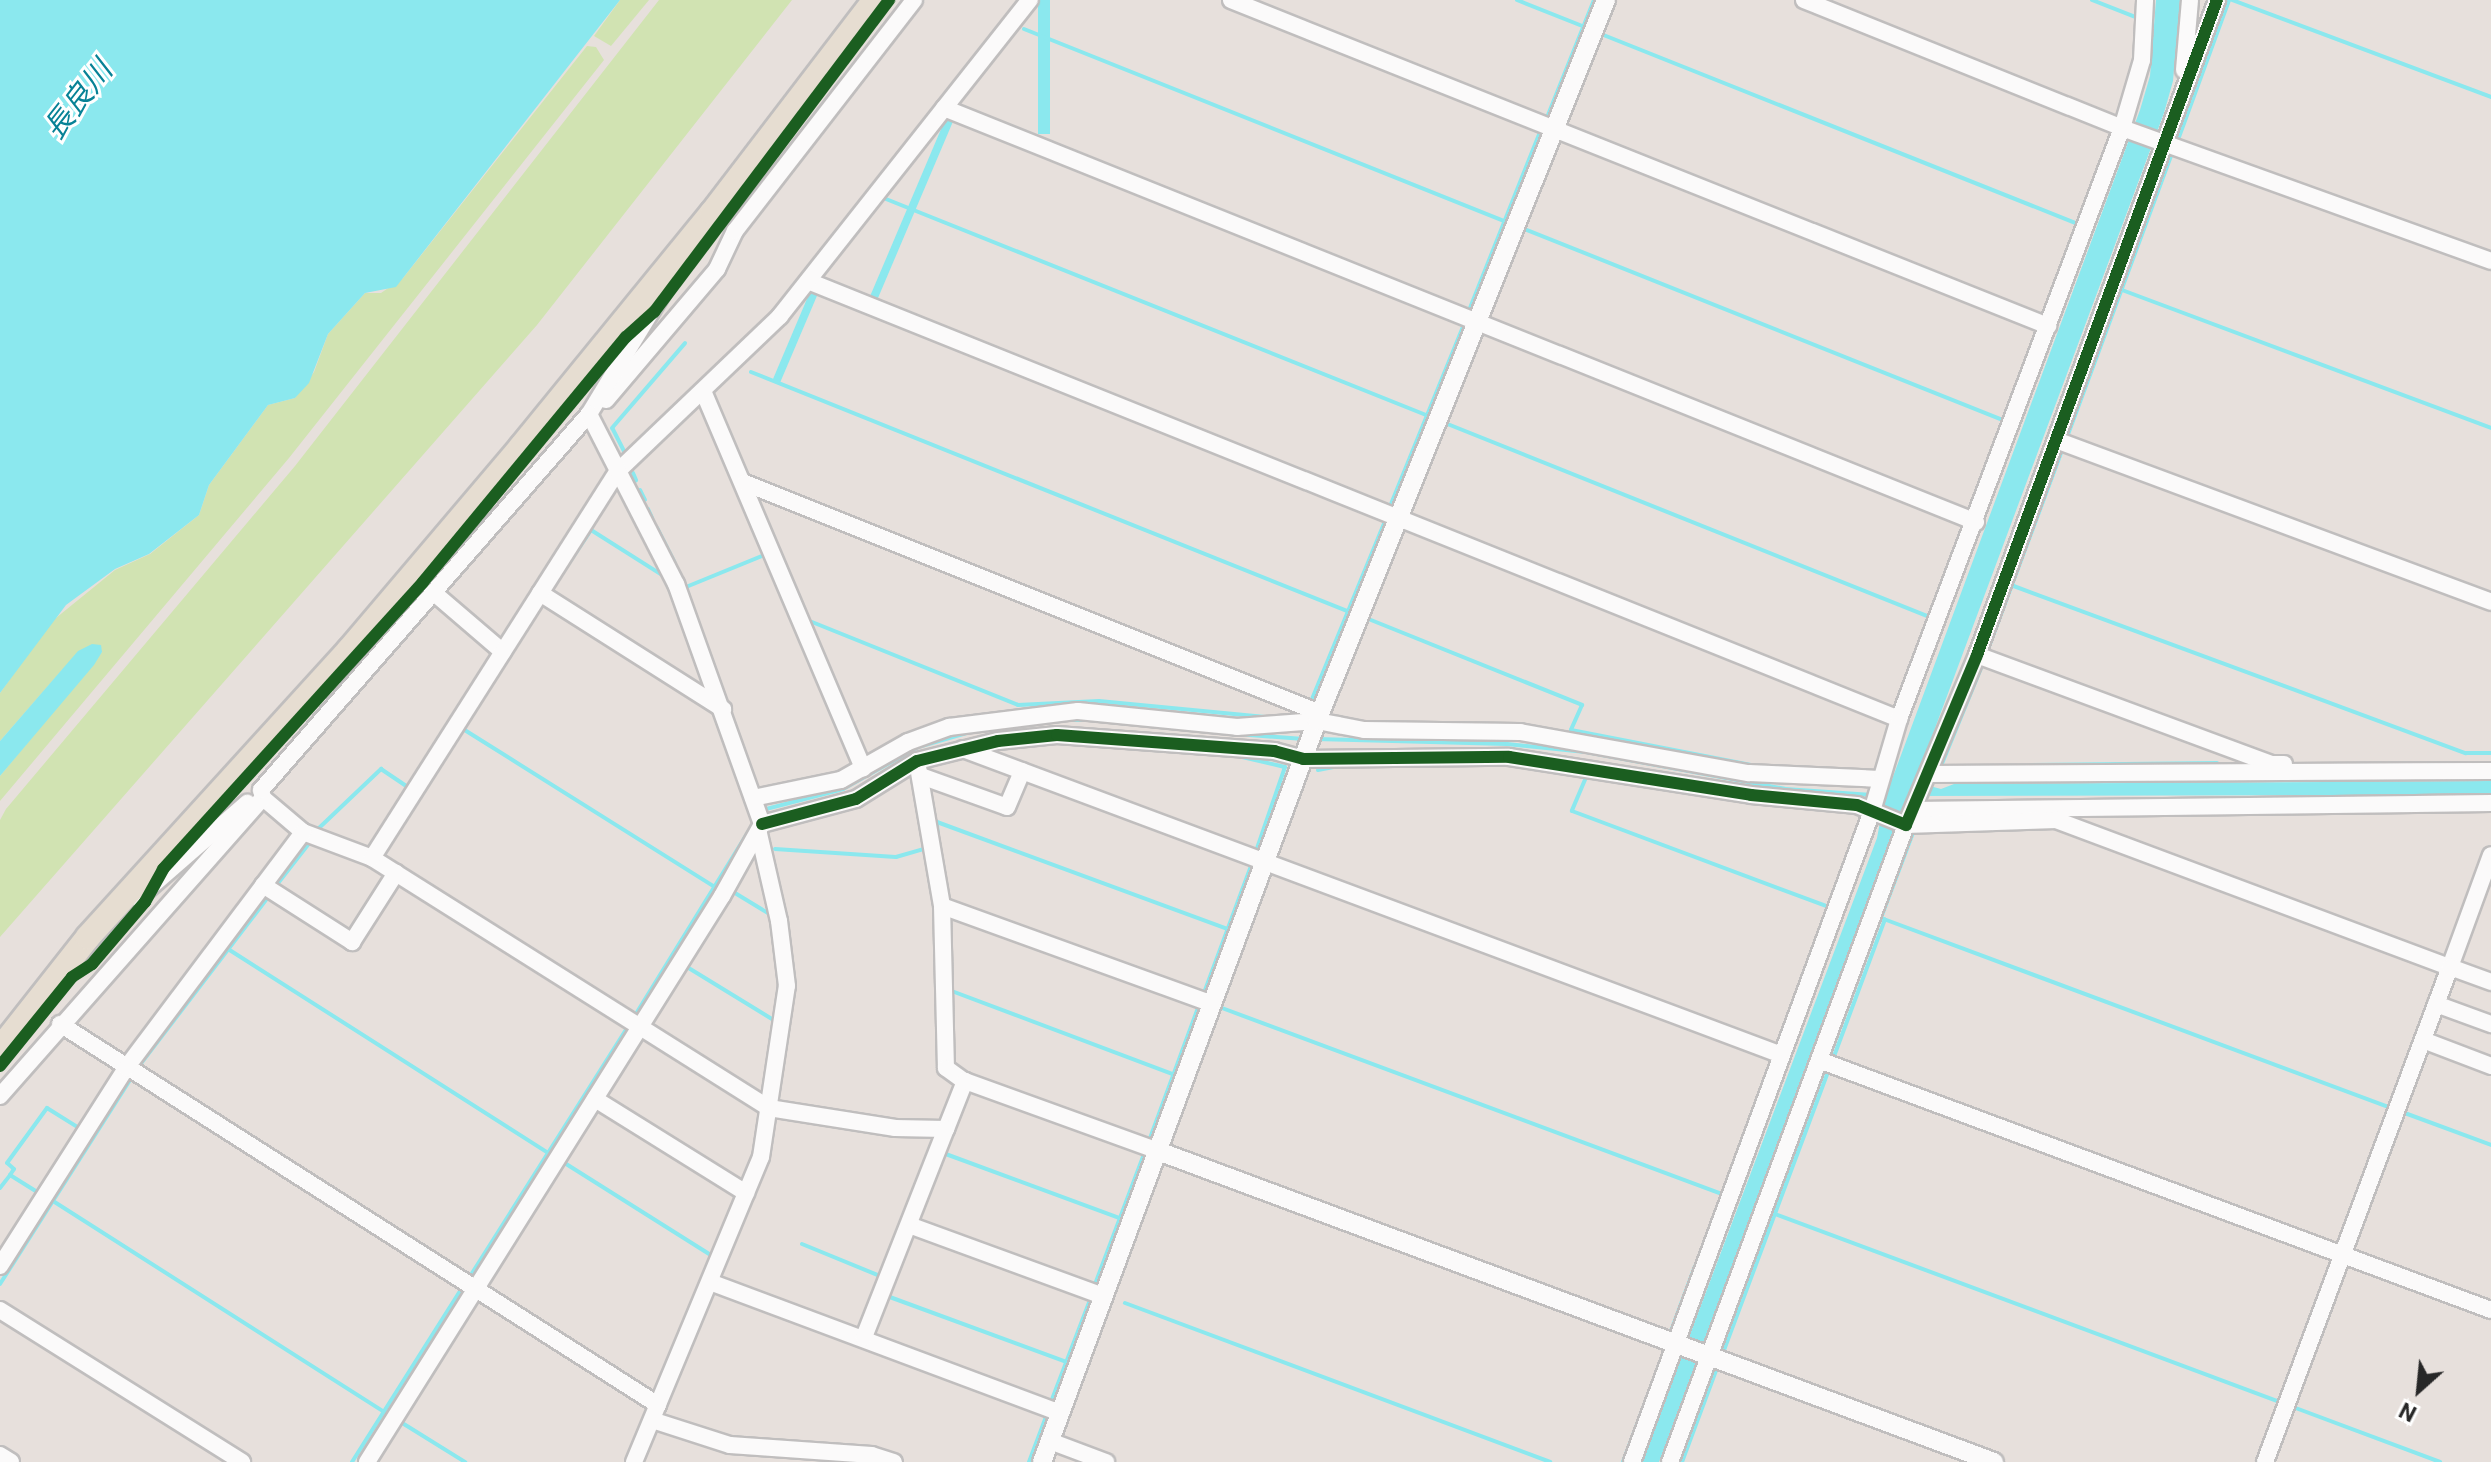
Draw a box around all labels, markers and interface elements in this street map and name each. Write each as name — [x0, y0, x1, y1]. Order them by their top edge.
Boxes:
water label: 長良川 — [36, 53, 120, 147]
north arrow — [2379, 1350, 2459, 1430]
text: N — [2395, 1397, 2420, 1426]

